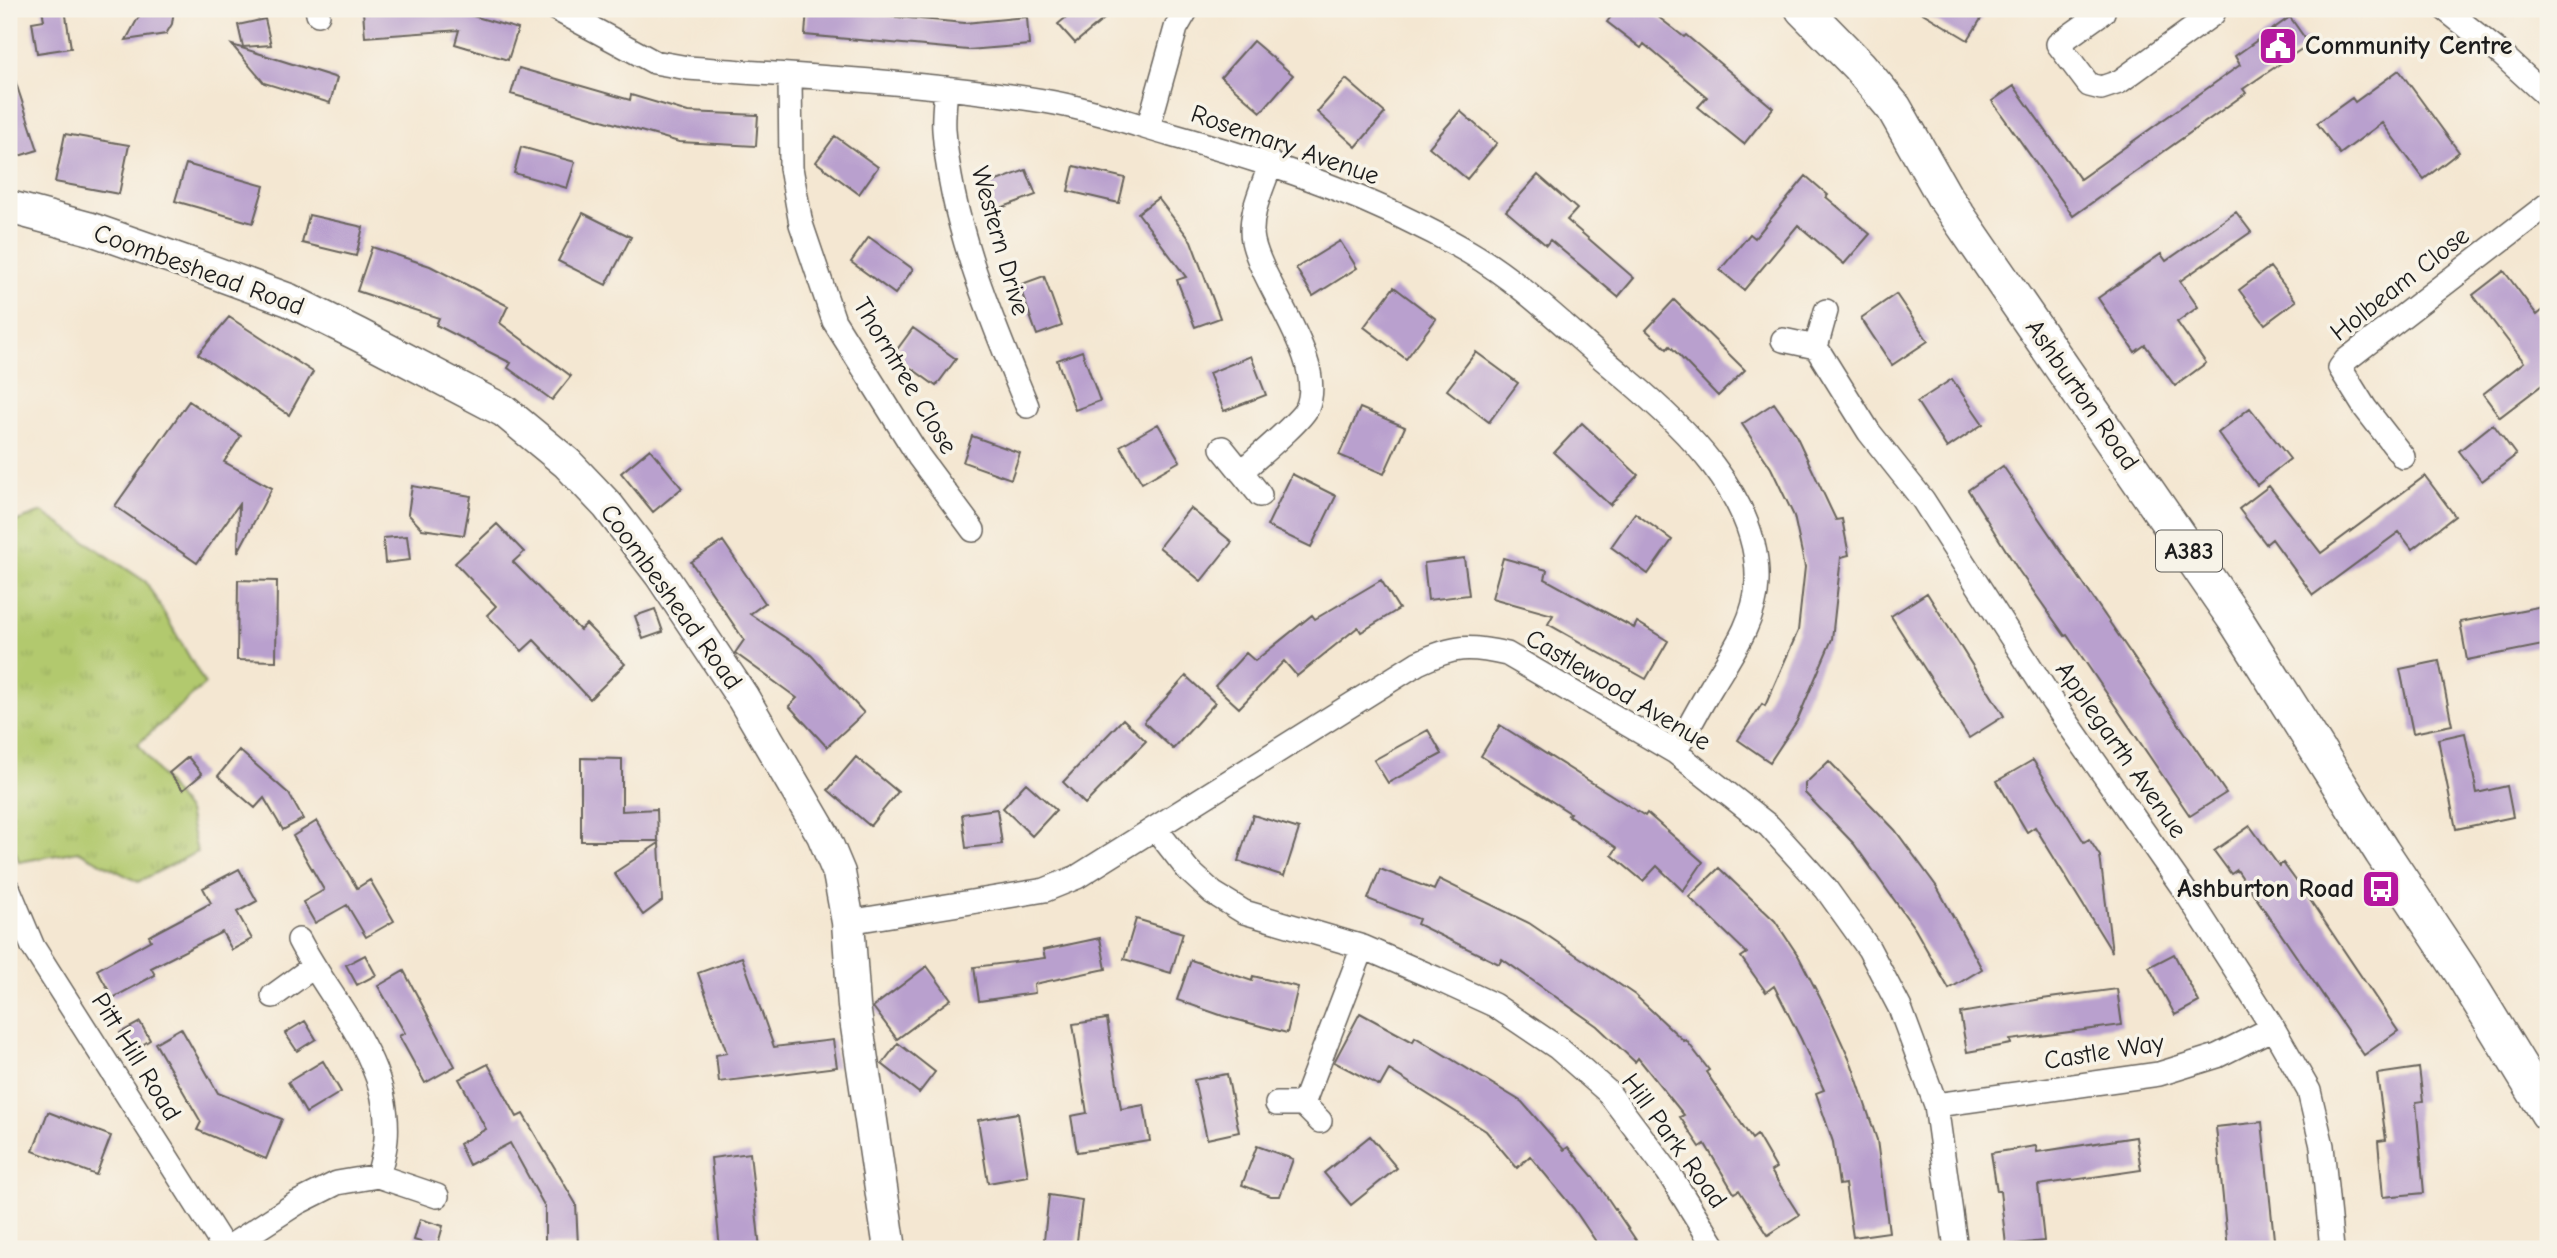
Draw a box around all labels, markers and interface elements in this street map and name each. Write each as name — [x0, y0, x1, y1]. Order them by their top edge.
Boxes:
public building icon: Community Centre — [2257, 25, 2299, 67]
place label: Community Centre — [2305, 31, 2513, 61]
street label: Rosemary Avenue — [1187, 99, 1383, 191]
street label: Western Drive — [964, 163, 1036, 319]
street label: Coombeshead Road — [90, 218, 308, 322]
street label: Holbeam Close — [2325, 221, 2475, 347]
street label: Thorntree Close — [847, 292, 963, 460]
street label: Ashburton Road — [2019, 314, 2145, 476]
street label: Coombeshead Road — [594, 499, 748, 695]
road number: A383 — [2156, 530, 2222, 572]
street label: Castlewood Avenue — [1520, 623, 1716, 757]
street label: Applegarth Avenue — [2049, 656, 2193, 844]
bus stop icon: Ashburton Road — [2360, 868, 2402, 910]
place label: Ashburton Road — [2177, 874, 2354, 904]
street label: Pitt Hill Road — [85, 988, 187, 1126]
street label: Castle Way — [2042, 1028, 2166, 1076]
street label: Hill Park Road — [1615, 1068, 1733, 1214]

